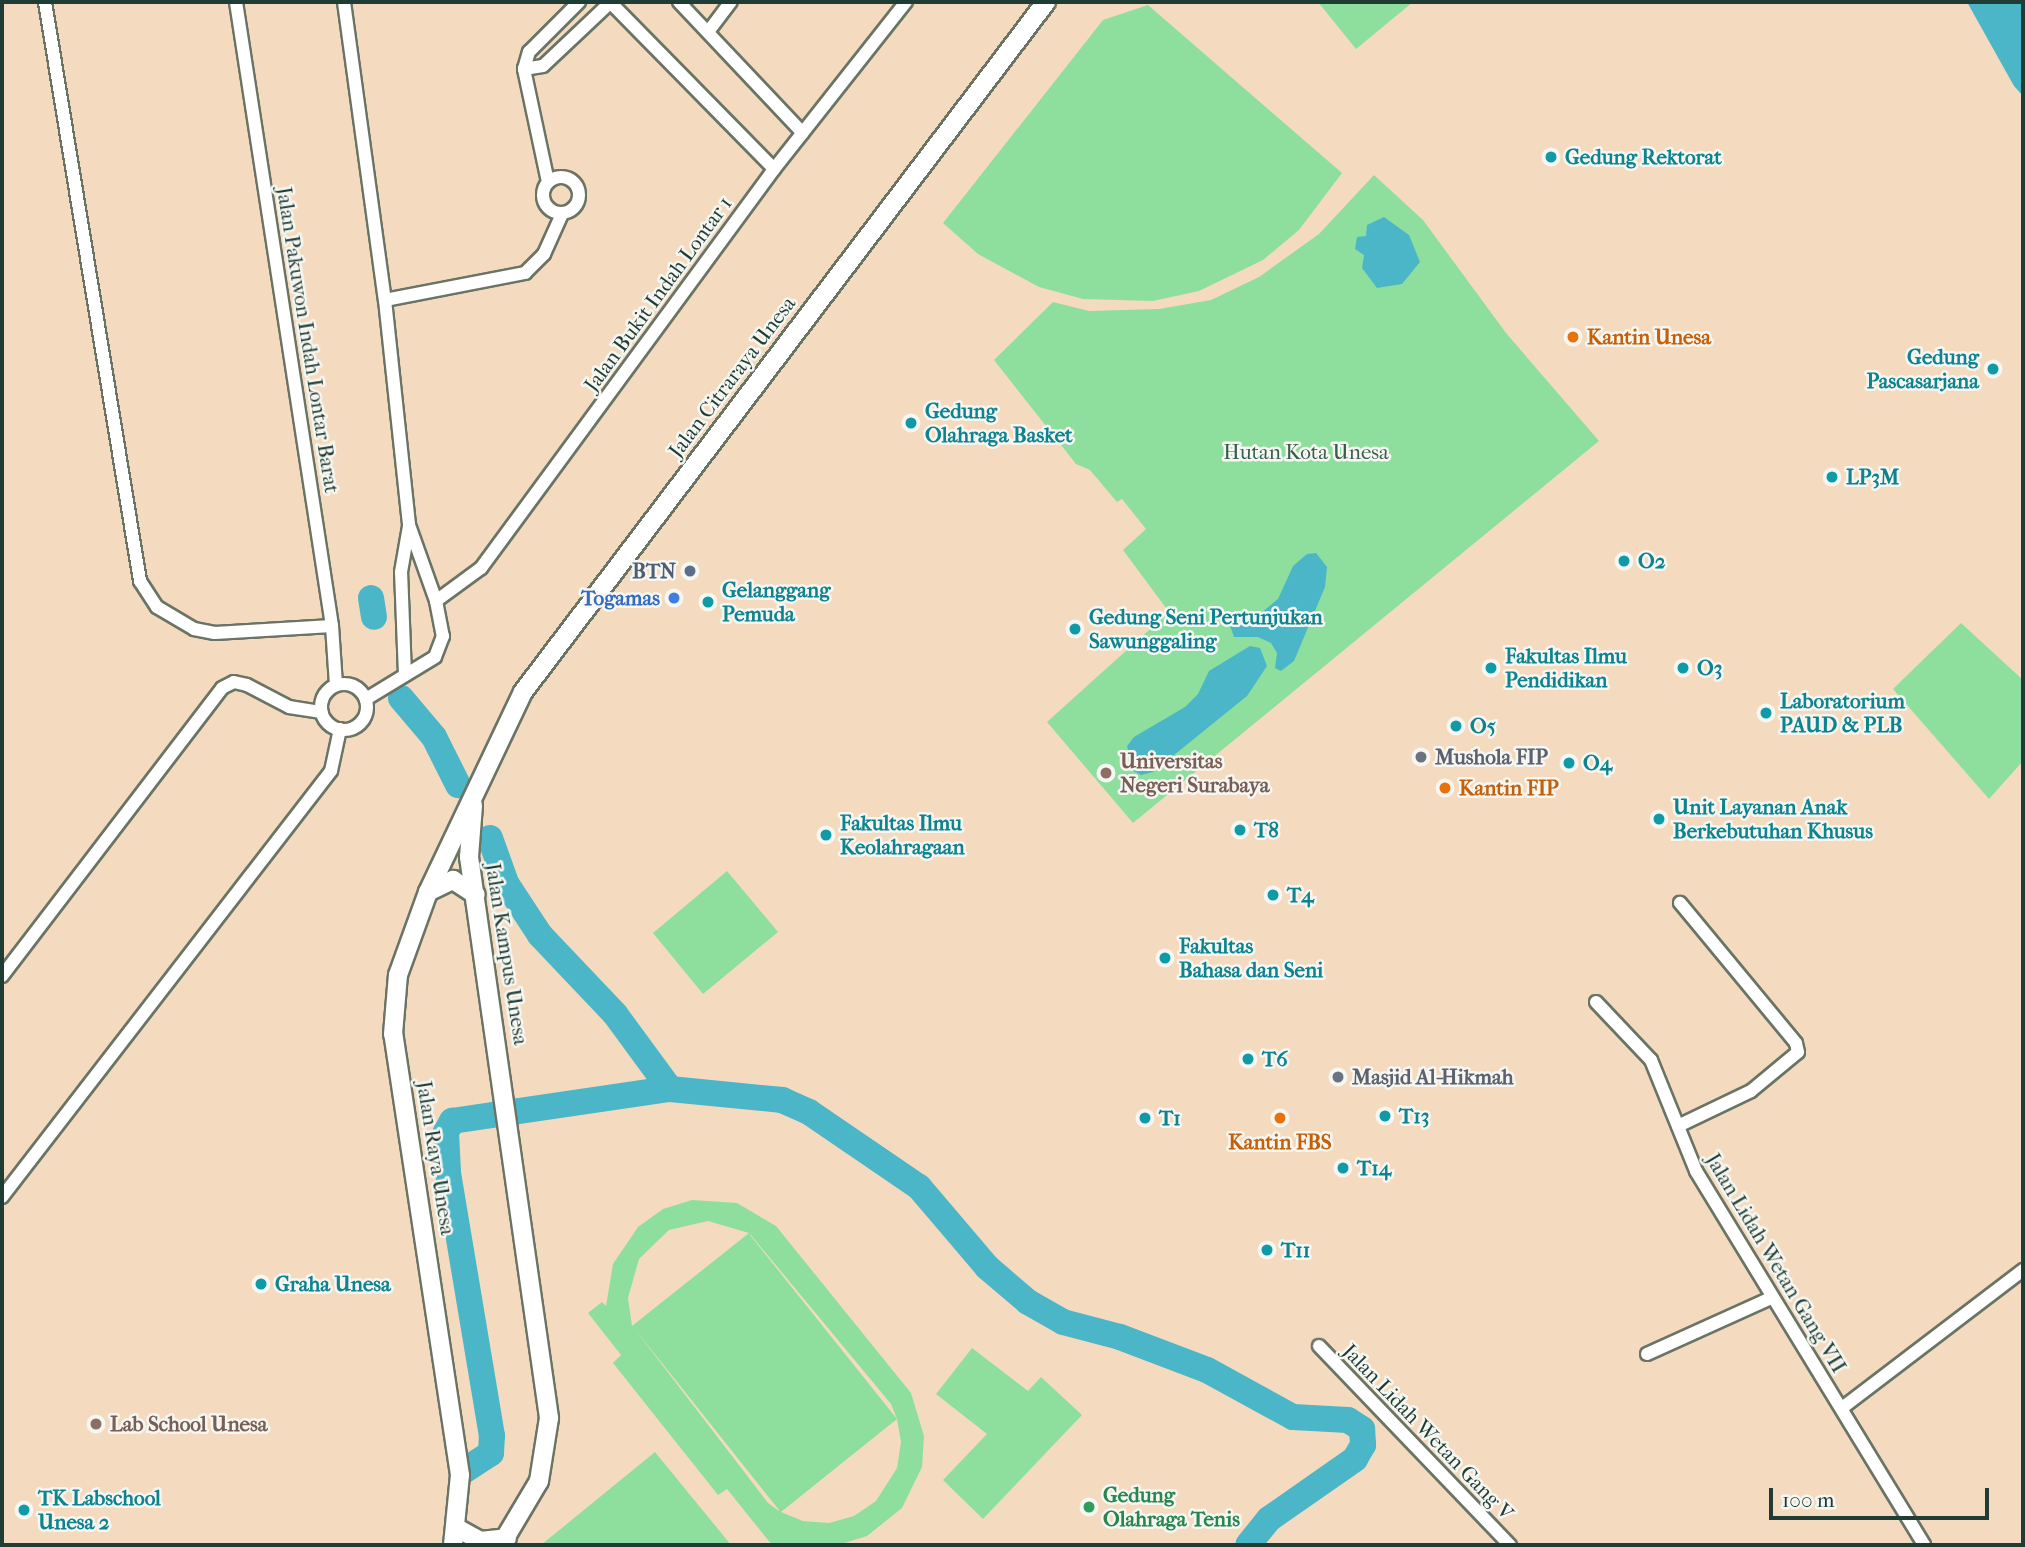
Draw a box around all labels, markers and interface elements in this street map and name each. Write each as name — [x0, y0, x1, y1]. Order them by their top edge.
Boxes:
place label: Gedung Rektorat — [1565, 144, 1722, 170]
marker: Gedung Rektorat — [1543, 149, 1559, 165]
street label: Jalan Pakuwon Indah Lontar Barat — [271, 185, 345, 495]
street label: Jalan Bukit Indah Lontar 1 — [579, 192, 737, 396]
street label: Jalan Citraraya Unesa — [663, 291, 801, 463]
place label: Kantin Unesa — [1587, 324, 1711, 350]
marker: Kantin Unesa — [1565, 329, 1581, 345]
place label: Gedung Pascasarjana — [1866, 344, 1979, 394]
marker: Gedung Pascasarjana — [1985, 361, 2001, 377]
place label: Gedung Olahraga Basket — [925, 398, 1073, 448]
marker: Gedung Olahraga Basket — [903, 415, 919, 431]
park label: Hutan Kota Unesa — [1223, 439, 1389, 465]
place label: LP3M — [1846, 464, 1899, 490]
marker: LP3M — [1824, 469, 1840, 485]
place label: O2 — [1638, 548, 1665, 574]
marker: O2 — [1616, 553, 1632, 569]
place label: BTN — [632, 558, 676, 584]
marker: BTN — [682, 563, 698, 579]
place label: Gelanggang Pemuda — [722, 577, 830, 627]
place label: Togamas — [581, 585, 660, 611]
marker: Togamas — [666, 590, 682, 606]
marker: Gelanggang Pemuda — [700, 594, 716, 610]
place label: Gedung Seni Pertunjukan Sawunggaling — [1089, 604, 1323, 654]
marker: Gedung Seni Pertunjukan Sawunggaling — [1067, 621, 1083, 637]
place label: Fakultas Ilmu Pendidikan — [1505, 643, 1627, 693]
place label: O3 — [1697, 655, 1722, 681]
marker: Fakultas Ilmu Pendidikan — [1483, 660, 1499, 676]
marker: O3 — [1675, 660, 1691, 676]
place label: Laboratorium PAUD & PLB — [1780, 688, 1905, 738]
marker: Laboratorium PAUD & PLB — [1758, 705, 1774, 721]
place label: O5 — [1470, 713, 1496, 739]
marker: O5 — [1448, 718, 1464, 734]
place label: Mushola FIP — [1435, 744, 1548, 770]
place label: Universitas Negeri Surabaya — [1120, 748, 1269, 798]
marker: Mushola FIP — [1413, 749, 1429, 765]
place label: O4 — [1583, 750, 1612, 776]
marker: O4 — [1561, 755, 1577, 771]
marker: Universitas Negeri Surabaya — [1098, 765, 1114, 781]
place label: Kantin FIP — [1459, 775, 1559, 801]
marker: Kantin FIP — [1437, 780, 1453, 796]
place label: Unit Layanan Anak Berkebutuhan Khusus — [1673, 794, 1873, 844]
place label: Fakultas Ilmu Keolahragaan — [840, 810, 965, 860]
marker: Unit Layanan Anak Berkebutuhan Khusus — [1651, 811, 1667, 827]
place label: T8 — [1254, 817, 1279, 843]
marker: T8 — [1232, 822, 1248, 838]
marker: Fakultas Ilmu Keolahragaan — [818, 827, 834, 843]
street label: Jalan Kampus Unesa — [480, 861, 534, 1047]
place label: T4 — [1287, 882, 1314, 908]
marker: T4 — [1265, 887, 1281, 903]
place label: Fakultas Bahasa dan Seni — [1179, 933, 1323, 983]
marker: Fakultas Bahasa dan Seni — [1157, 950, 1173, 966]
place label: T6 — [1262, 1046, 1288, 1072]
marker: T6 — [1240, 1051, 1256, 1067]
place label: Masjid Al-Hikmah — [1352, 1064, 1514, 1090]
marker: Masjid Al-Hikmah — [1330, 1069, 1346, 1085]
street label: Jalan Raya Unesa — [411, 1079, 461, 1237]
place label: T13 — [1399, 1103, 1429, 1129]
place label: T1 — [1159, 1105, 1181, 1131]
marker: T13 — [1377, 1108, 1393, 1124]
marker: T1 — [1137, 1110, 1153, 1126]
marker: Kantin FBS — [1272, 1110, 1288, 1126]
place label: Kantin FBS — [1228, 1129, 1332, 1155]
street label: Jalan Lidah Wetan Gang VII — [1700, 1149, 1852, 1377]
place label: T14 — [1357, 1155, 1391, 1181]
marker: T14 — [1335, 1160, 1351, 1176]
place label: T11 — [1281, 1237, 1310, 1263]
marker: T11 — [1259, 1242, 1275, 1258]
place label: Graha Unesa — [275, 1271, 391, 1297]
marker: Graha Unesa — [253, 1276, 269, 1292]
street label: Jalan Lidah Wetan Gang V — [1337, 1339, 1519, 1525]
place label: Lab School Unesa — [110, 1411, 267, 1437]
marker: Lab School Unesa — [88, 1416, 104, 1432]
scale bar — [1773, 1474, 1994, 1518]
place label: Gedung Olahraga Tenis — [1103, 1482, 1240, 1532]
place label: TK Labschool Unesa 2 — [38, 1485, 161, 1535]
text: 100 m — [1782, 1488, 1835, 1512]
marker: Gedung Olahraga Tenis — [1081, 1499, 1097, 1515]
marker: TK Labschool Unesa 2 — [16, 1502, 32, 1518]

